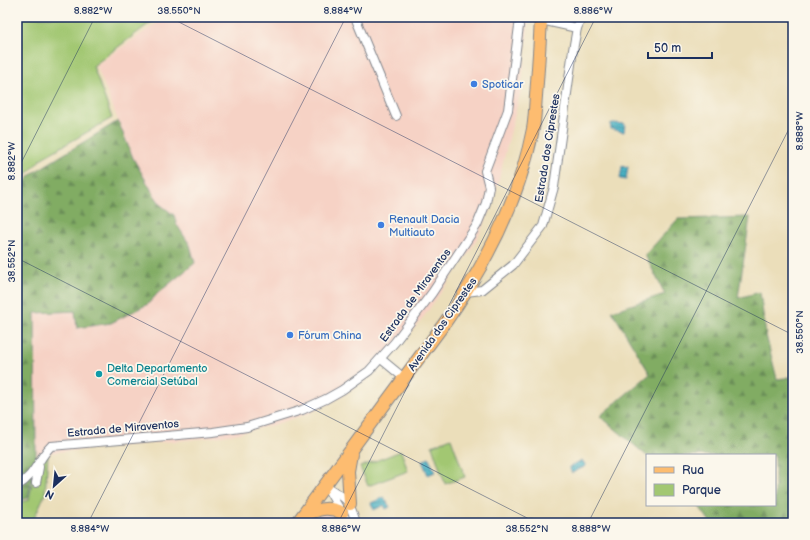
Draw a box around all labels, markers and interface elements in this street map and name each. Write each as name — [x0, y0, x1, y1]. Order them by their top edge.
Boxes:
text: 8.882°W — [74, 5, 112, 17]
text: 38.550°N — [157, 5, 201, 17]
text: 8.884°W — [324, 5, 362, 17]
text: 8.886°W — [573, 5, 613, 17]
scale bar — [648, 34, 712, 60]
text: 50 m — [654, 41, 681, 56]
place label: Spoticar — [482, 78, 524, 91]
marker: Spoticar — [469, 79, 479, 89]
street label: Estrada dos Ciprestes — [532, 92, 563, 203]
text: 8.888°W — [794, 112, 806, 151]
text: 8.882°W — [6, 142, 18, 180]
place label: Renault Dacia Multiauto — [389, 213, 459, 239]
marker: Renault Dacia Multiauto — [376, 220, 386, 230]
text: 38.552°N — [6, 239, 18, 283]
street label: Estrada de Miraventos — [377, 246, 454, 344]
street label: Avenida dos Ciprestes — [405, 275, 480, 373]
text: 38.550°N — [794, 310, 806, 354]
place label: Fórum China — [298, 329, 362, 342]
marker: Fórum China — [285, 330, 295, 340]
place label: Delta Departamento Comercial Setúbal — [107, 362, 208, 388]
marker: Delta Departamento Comercial Setúbal — [94, 369, 104, 379]
street label: Estrada de Miraventos — [67, 417, 180, 440]
legend — [646, 454, 776, 506]
text: Rua — [682, 463, 704, 478]
north arrow — [34, 466, 74, 506]
text: Parque — [682, 483, 721, 498]
text: N — [43, 487, 56, 502]
text: 8.884°W — [71, 523, 109, 535]
text: 8.886°W — [321, 523, 361, 535]
text: 38.552°N — [505, 523, 549, 535]
text: 8.888°W — [572, 523, 611, 535]

